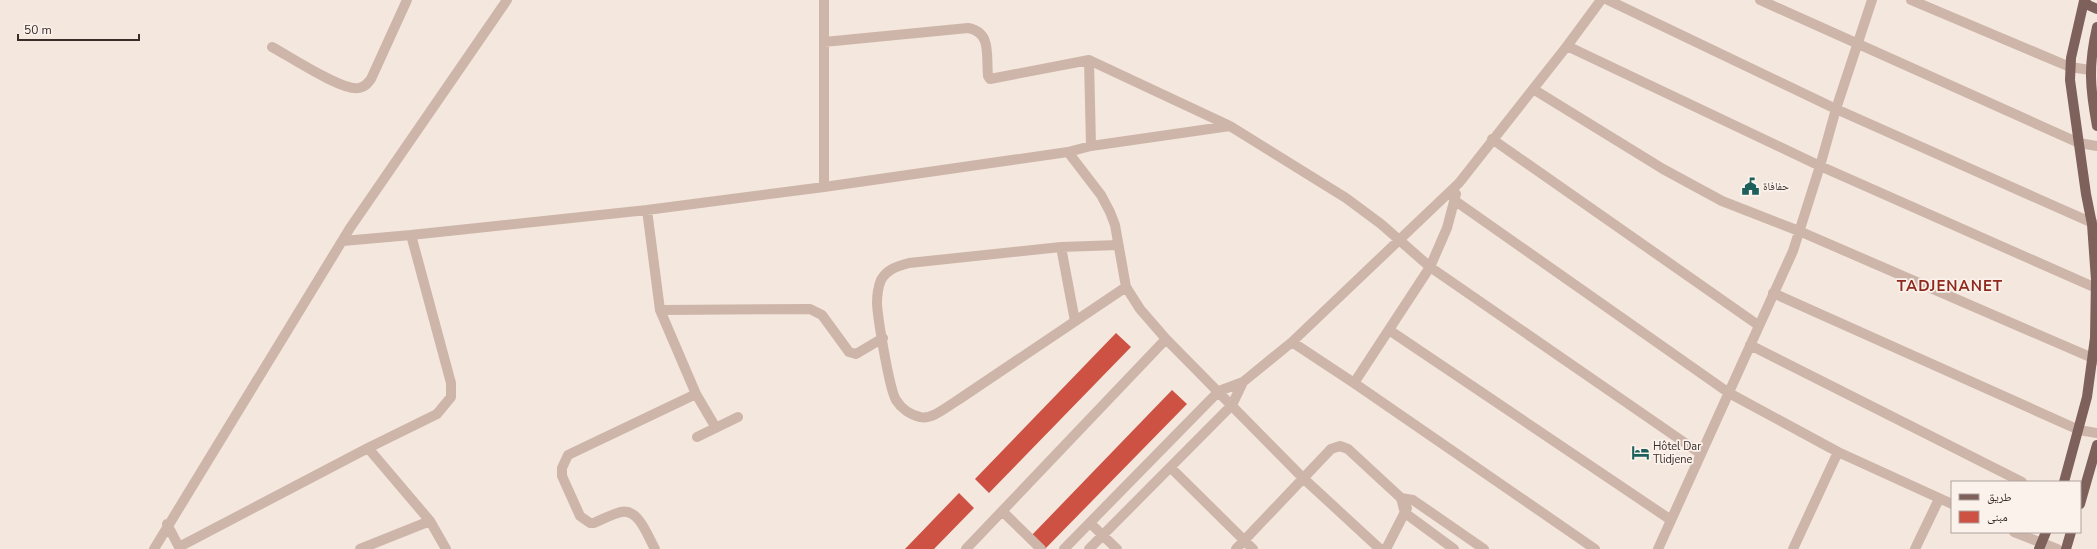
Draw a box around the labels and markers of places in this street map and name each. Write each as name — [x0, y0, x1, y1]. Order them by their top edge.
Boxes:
public building icon: حفافاة — [1740, 176, 1760, 196]
place label: حفافاة — [1763, 179, 1789, 194]
place label: Hôtel Dar Tlidjene — [1653, 439, 1701, 467]
hotel icon: Hôtel Dar Tlidjene — [1630, 442, 1650, 462]

